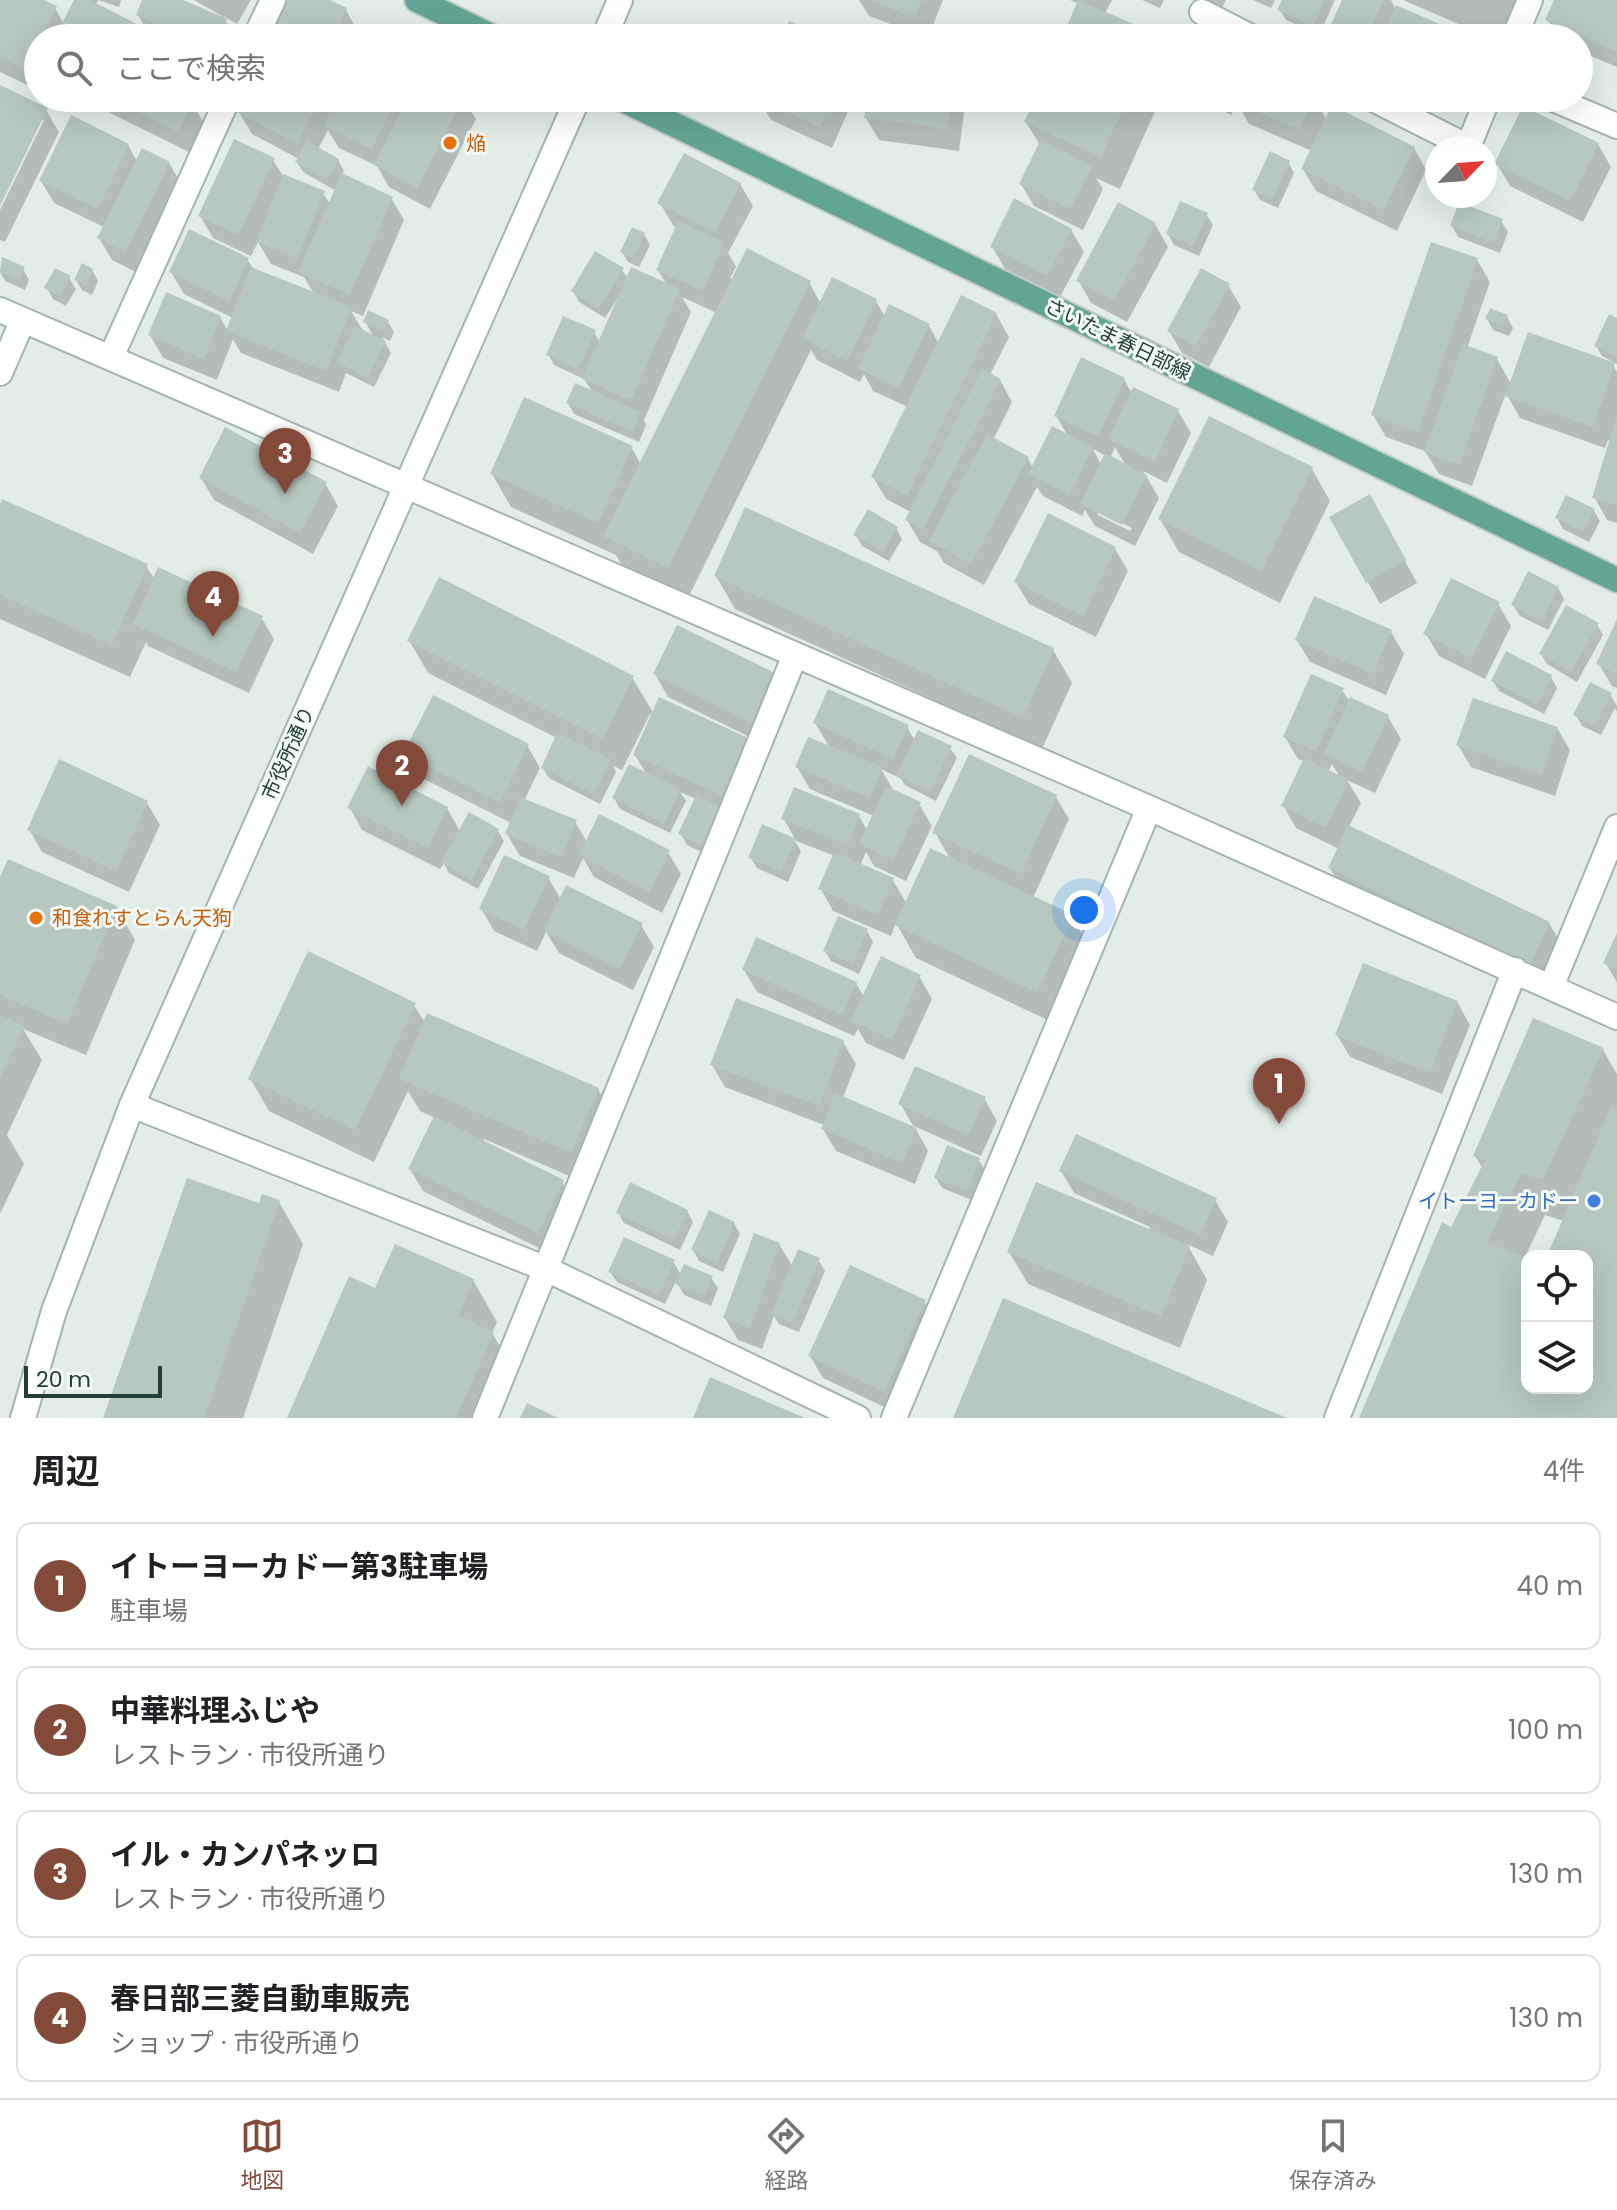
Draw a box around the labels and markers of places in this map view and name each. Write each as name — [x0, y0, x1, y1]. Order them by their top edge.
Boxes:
place label: 焔 — [466, 129, 486, 157]
marker: 焔 — [441, 134, 459, 152]
pin: 3 — [259, 428, 311, 494]
pin: 4 — [187, 571, 239, 637]
pin: 2 — [376, 740, 428, 806]
place label: 和食れすとらん天狗 — [52, 904, 232, 932]
marker: 和食れすとらん天狗 — [27, 909, 45, 927]
pin: 1 — [1253, 1058, 1305, 1124]
place label: イトーヨーカドー — [1418, 1187, 1578, 1215]
marker: イトーヨーカドー — [1585, 1192, 1603, 1210]

